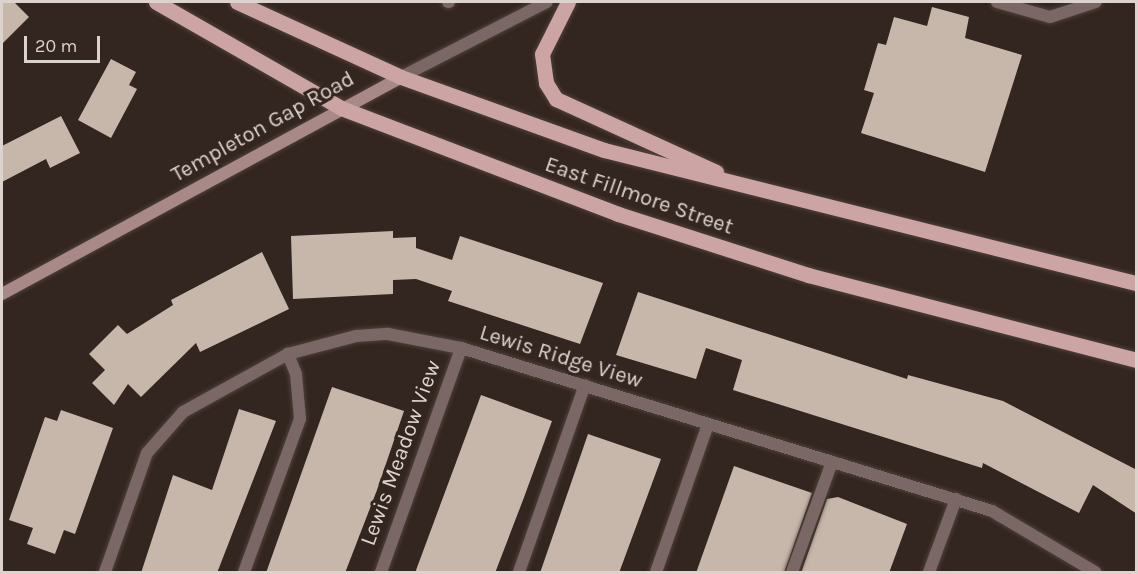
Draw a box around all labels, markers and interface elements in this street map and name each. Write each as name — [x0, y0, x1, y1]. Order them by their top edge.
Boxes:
scale bar — [27, 24, 104, 62]
text: 20 m — [35, 35, 77, 57]
street label: Templeton Gap Road — [167, 66, 359, 188]
street label: East Fillmore Street — [541, 151, 737, 241]
street label: Lewis Ridge View — [476, 320, 646, 394]
street label: Lewis Meadow View — [355, 357, 447, 549]

